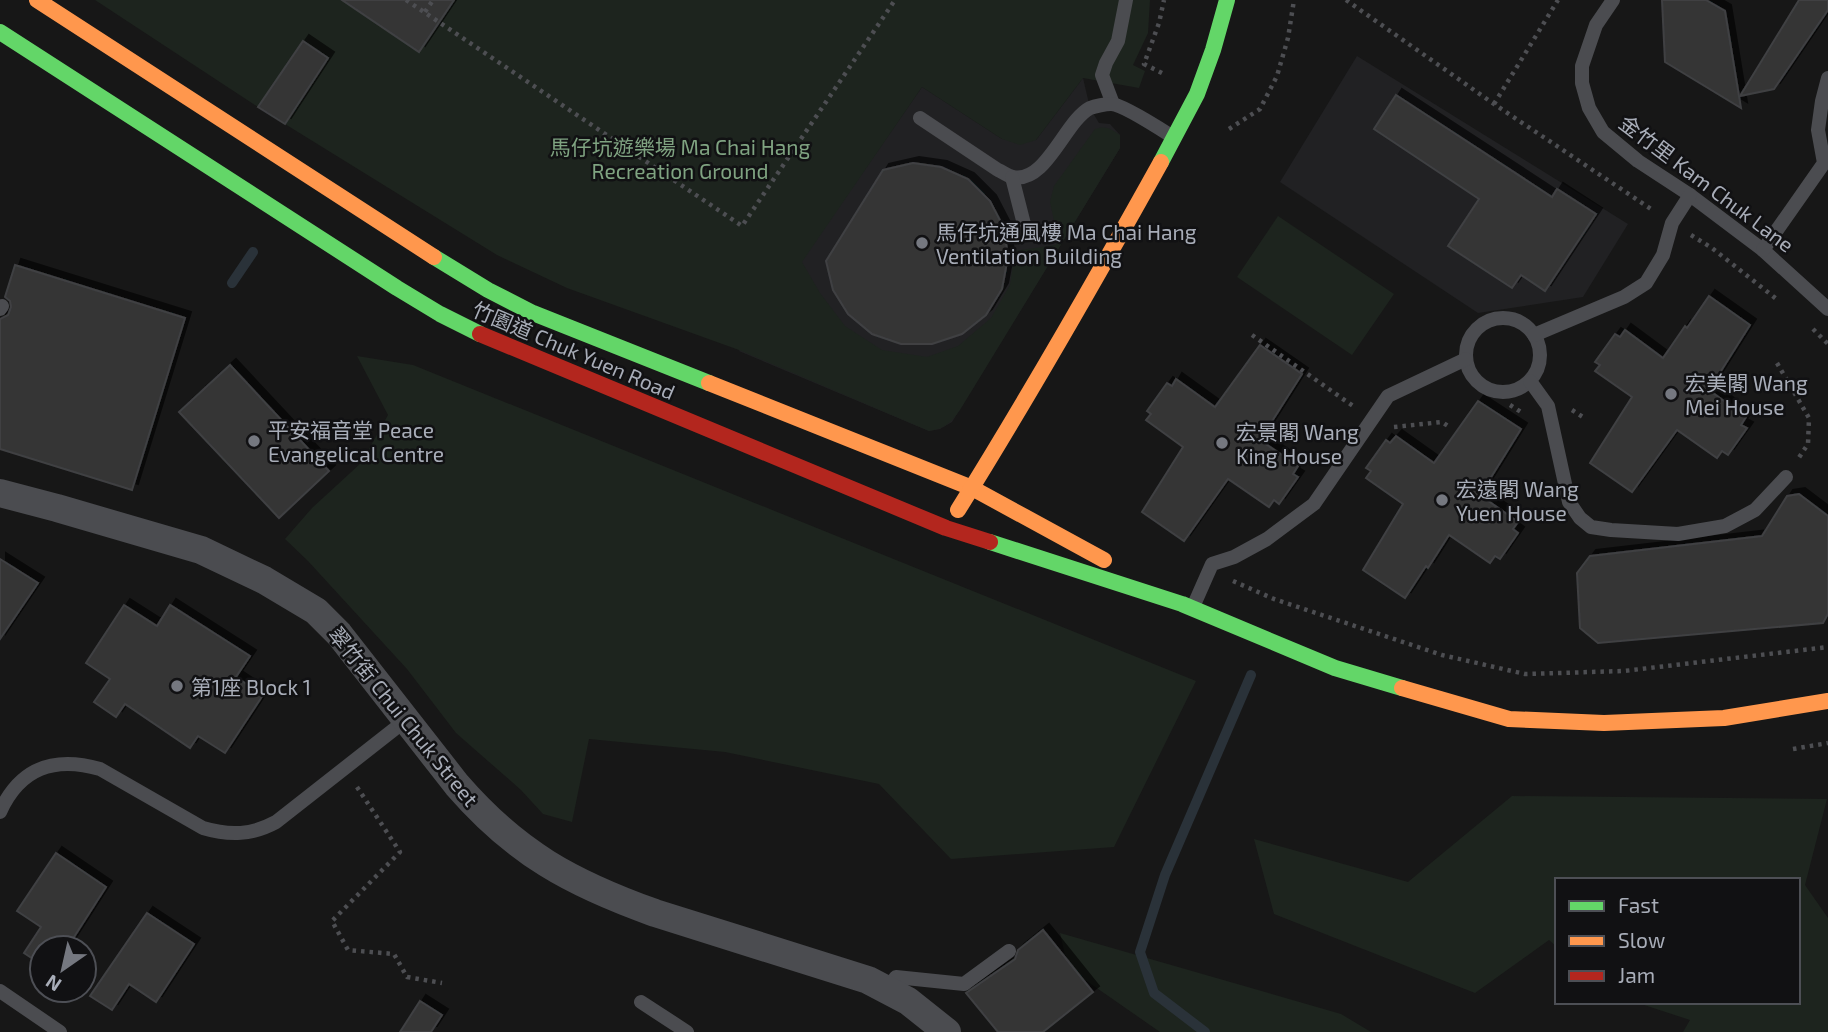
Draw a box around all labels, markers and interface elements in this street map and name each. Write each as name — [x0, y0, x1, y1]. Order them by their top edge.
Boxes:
street label: 金竹里 Kam Chuk Lane — [1615, 109, 1799, 257]
park label: 馬仔坑遊樂場 Ma Chai Hang Recreation Ground — [550, 134, 810, 183]
place label: 馬仔坑通風樓 Ma Chai Hang Ventilation Building — [936, 219, 1197, 268]
marker: 馬仔坑通風樓 Ma Chai Hang Ventilation Building — [914, 235, 930, 251]
street label: 竹園道 Chuk Yuen Road — [469, 296, 679, 404]
place label: 宏美閣 Wang Mei House — [1685, 370, 1808, 419]
marker: 宏美閣 Wang Mei House — [1663, 386, 1679, 402]
place label: 平安福音堂 Peace Evangelical Centre — [268, 417, 444, 466]
place label: 宏景閣 Wang King House — [1236, 419, 1359, 468]
marker: 平安福音堂 Peace Evangelical Centre — [246, 433, 262, 449]
marker: 宏景閣 Wang King House — [1214, 435, 1230, 451]
place label: 宏遠閣 Wang Yuen House — [1456, 476, 1579, 525]
marker: 宏遠閣 Wang Yuen House — [1434, 492, 1450, 508]
street label: 翠竹街 Chui Chuk Street — [324, 621, 484, 811]
place label: 第1座 Block 1 — [191, 674, 311, 699]
marker: 第1座 Block 1 — [169, 678, 185, 694]
legend — [1555, 878, 1800, 1004]
text: Fast — [1618, 892, 1659, 917]
text: Slow — [1618, 927, 1665, 952]
north arrow — [28, 934, 98, 1004]
text: Jam — [1618, 962, 1655, 987]
text: N — [41, 970, 65, 997]

